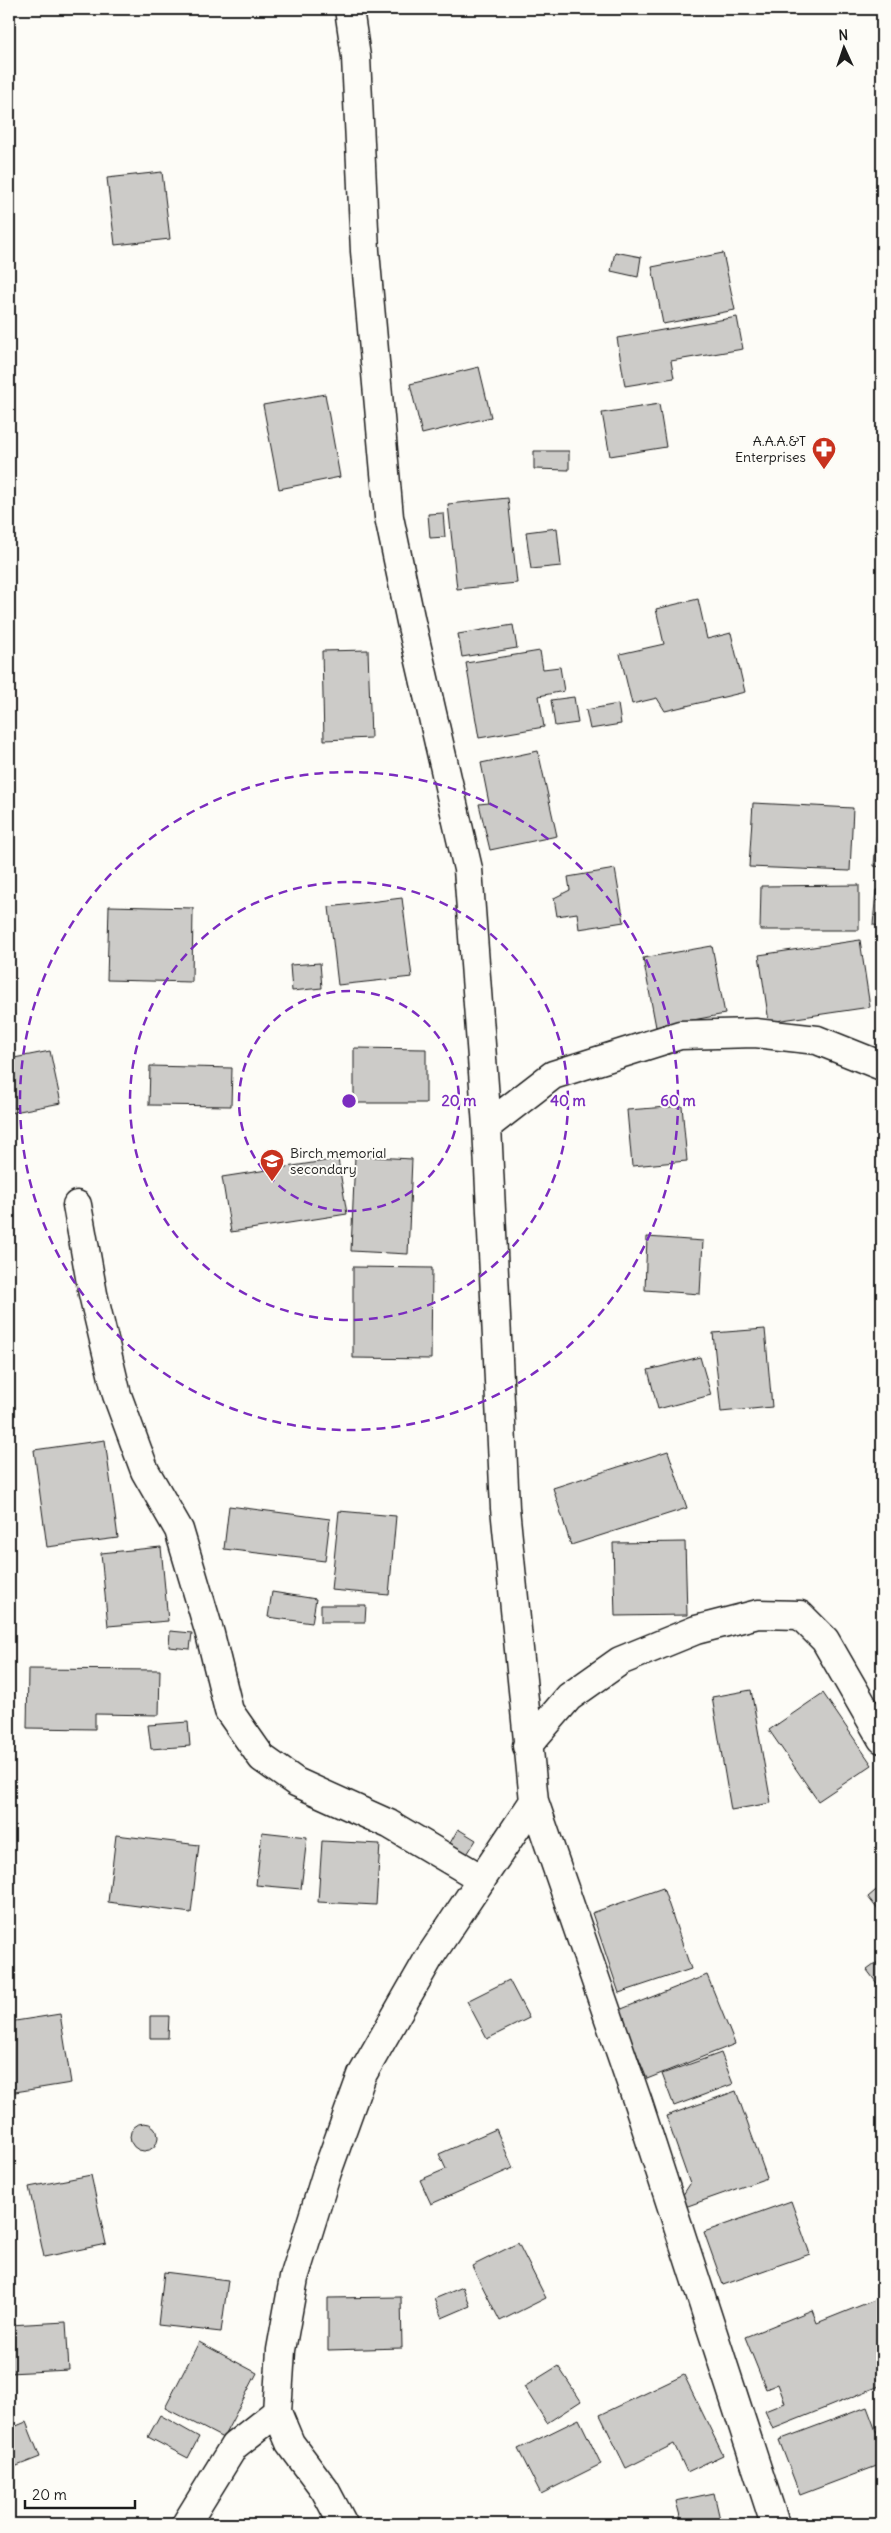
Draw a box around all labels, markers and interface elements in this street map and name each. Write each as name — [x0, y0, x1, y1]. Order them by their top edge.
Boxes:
north arrow — [818, 22, 868, 72]
text: N — [838, 26, 849, 44]
place label: A.A.A.&T Enterprises — [735, 432, 806, 466]
pharmacy icon: A.A.A.&T Enterprises — [811, 436, 837, 470]
text: 20 m — [442, 1091, 476, 1110]
text: 40 m — [550, 1091, 586, 1110]
text: 60 m — [660, 1091, 696, 1110]
centre of rings — [340, 1092, 358, 1110]
place label: Birch memorial secondary — [290, 1144, 386, 1178]
school or university icon: Birch memorial secondary — [259, 1148, 285, 1182]
scale bar — [25, 2478, 135, 2510]
text: 20 m — [32, 2485, 67, 2504]

